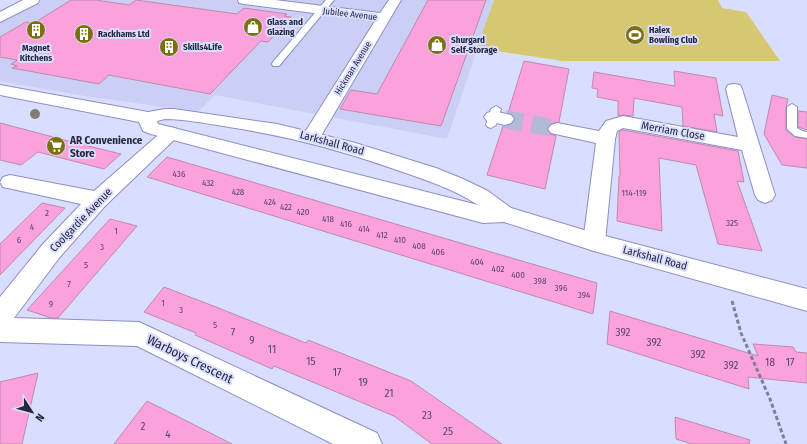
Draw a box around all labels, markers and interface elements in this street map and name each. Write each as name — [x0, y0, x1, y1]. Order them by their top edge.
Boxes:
street label: Jubilee Avenue — [322, 6, 378, 22]
shop icon: Glass and Glazing — [242, 16, 264, 38]
place label: Glass and Glazing — [267, 17, 303, 37]
building icon: Magnet Kitchens — [25, 19, 47, 41]
building icon: Rackhams Ltd — [73, 23, 95, 45]
sports icon: Halex Bowling Club — [624, 24, 646, 46]
place label: Halex Bowling Club — [649, 25, 698, 45]
place label: Rackhams Ltd — [98, 29, 150, 39]
shop icon: Shurgard Self-Storage — [426, 34, 448, 56]
place label: Shurgard Self-Storage — [451, 35, 498, 55]
building icon: Skills4Life — [158, 36, 180, 58]
street label: Hickman Avenue — [333, 39, 374, 97]
place label: Skills4Life — [183, 42, 222, 52]
place label: Magnet Kitchens — [20, 43, 52, 63]
street label: Merriam Close — [640, 119, 706, 143]
street label: Larkshall Road — [298, 128, 366, 158]
place label: AR Convenience Store — [69, 134, 143, 160]
supermarket icon: AR Convenience Store — [45, 135, 67, 157]
house number: 436 — [173, 169, 186, 179]
house number: 432 — [202, 178, 214, 188]
street label: Coolgardie Avenue — [47, 185, 115, 255]
house number: 428 — [232, 187, 245, 197]
house number: 114-119 — [621, 188, 647, 198]
house number: 424 — [264, 197, 277, 207]
house number: 422 — [280, 202, 292, 212]
house number: 420 — [297, 207, 310, 217]
house number: 2 — [45, 208, 49, 218]
house number: 418 — [322, 214, 334, 224]
house number: 325 — [726, 218, 738, 228]
house number: 416 — [340, 219, 352, 229]
house number: 4 — [30, 222, 35, 232]
house number: 414 — [358, 224, 371, 234]
house number: 1 — [114, 226, 118, 236]
house number: 412 — [376, 230, 388, 240]
house number: 6 — [17, 235, 22, 245]
house number: 410 — [394, 235, 406, 245]
house number: 408 — [412, 241, 426, 251]
house number: 3 — [100, 242, 104, 252]
street label: Larkshall Road — [621, 243, 689, 273]
house number: 406 — [431, 247, 445, 257]
house number: 404 — [470, 257, 484, 267]
house number: 5 — [84, 260, 88, 270]
house number: 402 — [492, 264, 504, 274]
house number: 400 — [511, 270, 525, 280]
house number: 398 — [534, 276, 547, 286]
house number: 7 — [67, 279, 71, 289]
house number: 396 — [555, 283, 568, 293]
house number: 394 — [578, 290, 591, 300]
house number: 1 — [161, 298, 165, 308]
house number: 9 — [49, 299, 53, 309]
house number: 3 — [179, 305, 183, 315]
house number: 5 — [213, 320, 217, 330]
house number: 7 — [231, 326, 236, 339]
house number: 392 — [616, 326, 631, 339]
street label: Warboys Crescent — [145, 332, 236, 387]
house number: 9 — [249, 334, 255, 347]
house number: 392 — [647, 336, 662, 349]
house number: 11 — [268, 343, 276, 356]
house number: 392 — [691, 348, 706, 361]
house number: 15 — [306, 355, 316, 368]
house number: 18 — [765, 356, 775, 369]
house number: 17 — [786, 356, 795, 369]
house number: 392 — [724, 359, 739, 372]
house number: 17 — [333, 366, 342, 379]
house number: 19 — [358, 376, 368, 389]
house number: 21 — [385, 387, 393, 400]
north arrow — [12, 392, 52, 432]
house number: 23 — [422, 409, 432, 422]
text: N — [32, 411, 47, 424]
house number: 2 — [141, 420, 146, 433]
house number: 25 — [443, 425, 453, 438]
house number: 4 — [165, 428, 171, 441]

